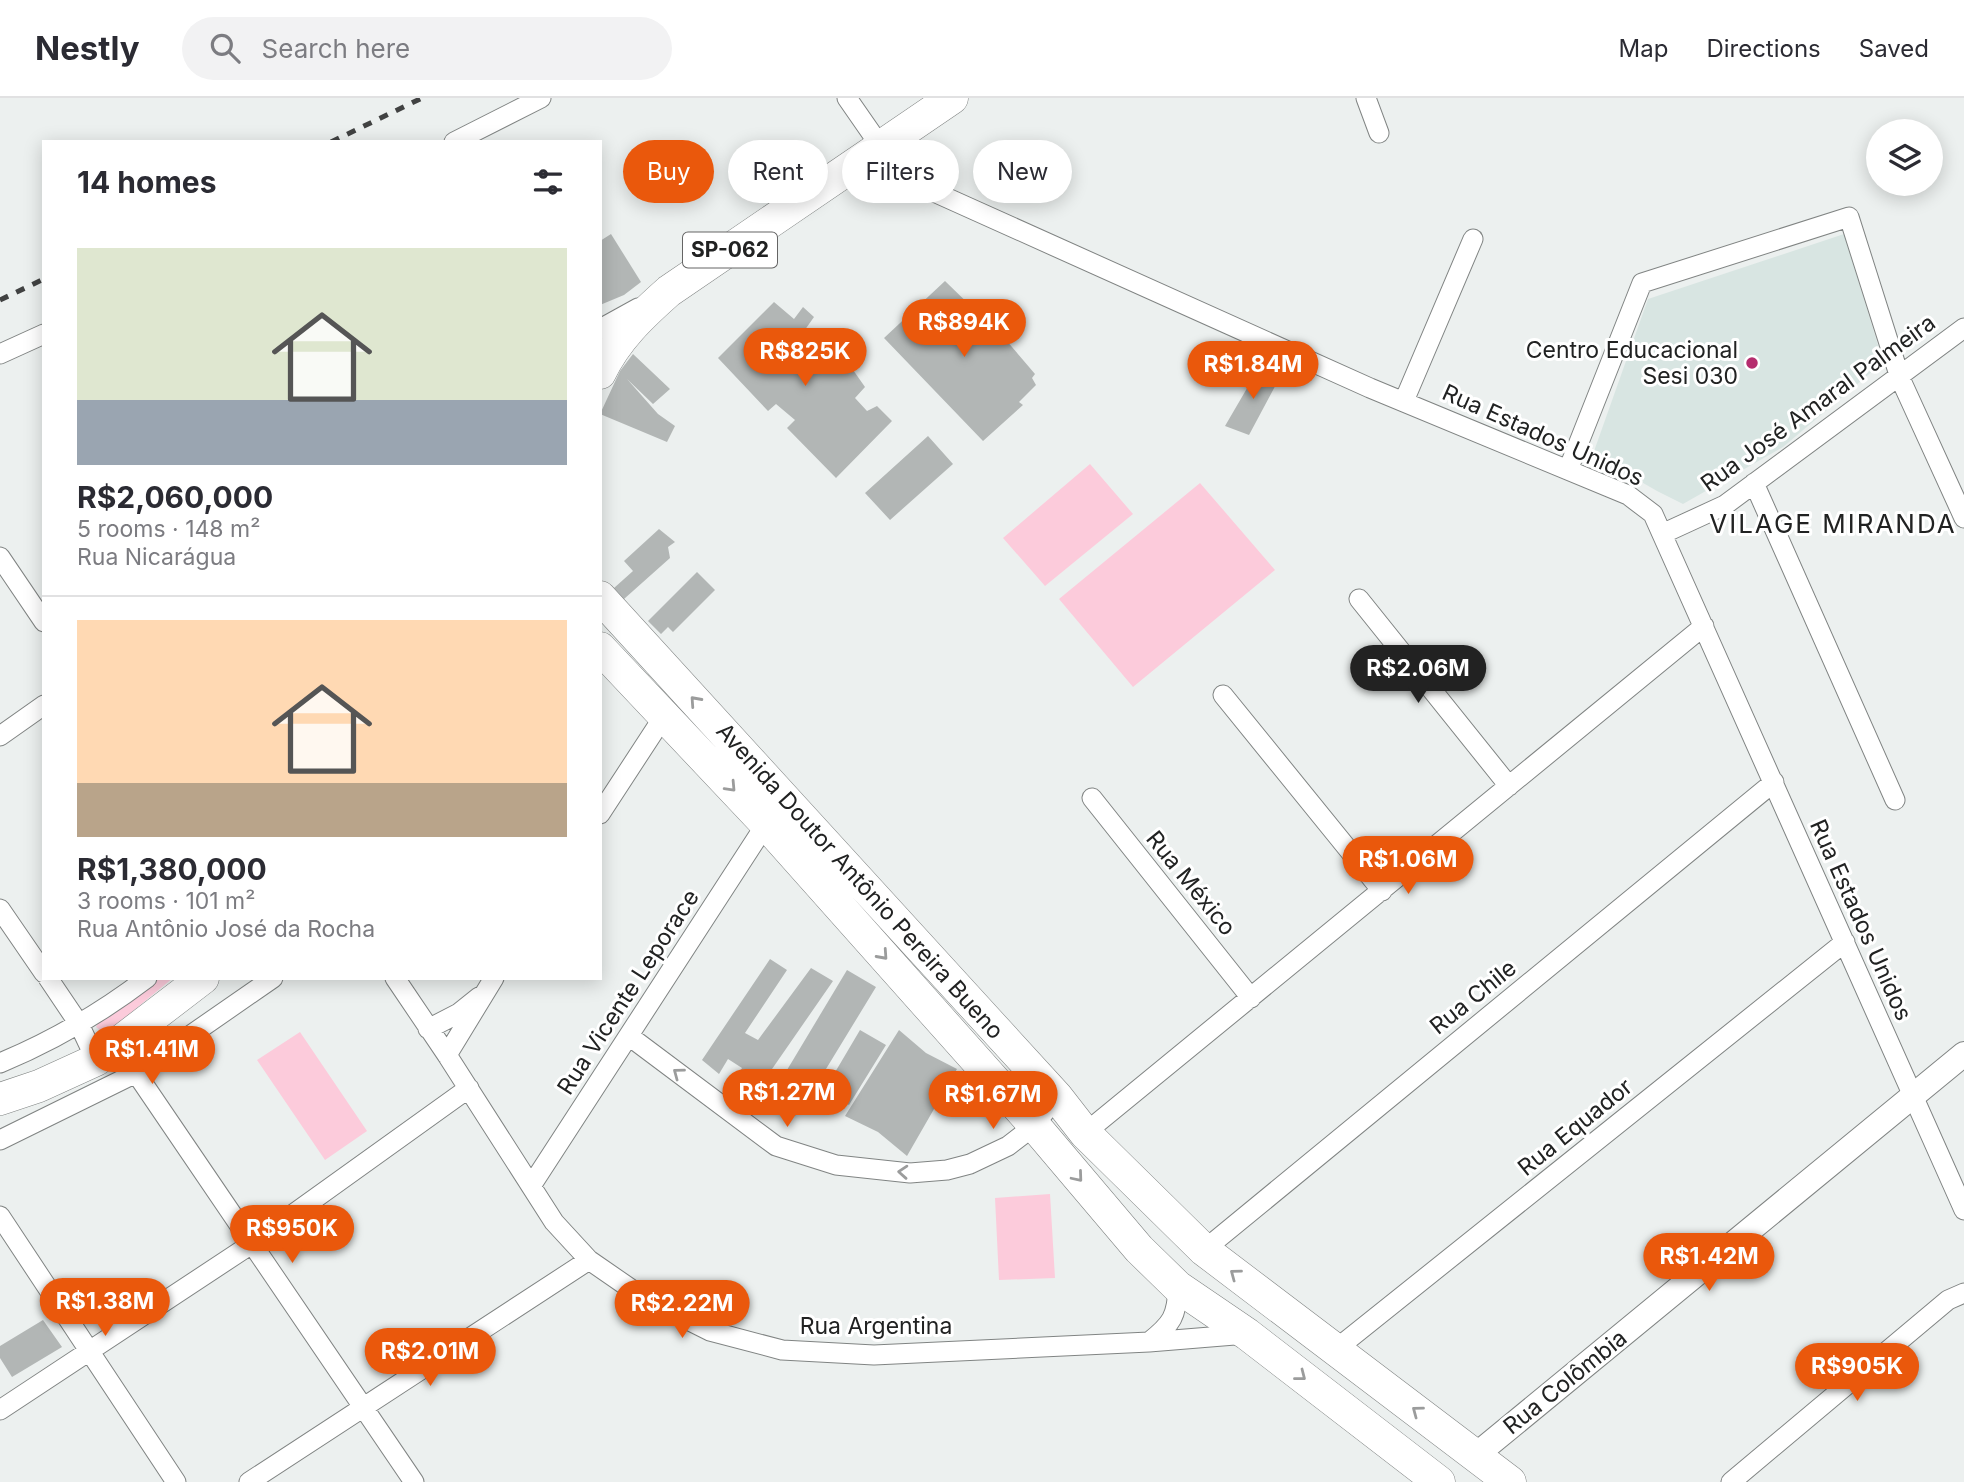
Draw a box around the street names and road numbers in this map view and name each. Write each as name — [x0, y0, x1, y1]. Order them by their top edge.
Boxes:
road number: SP-062 — [683, 232, 777, 268]
street label: Rua José Amaral Palmeira — [1695, 308, 1941, 498]
street label: Rua Estados Unidos — [1438, 378, 1648, 492]
street label: Avenida Doutor Antônio Pereira Bueno — [711, 717, 1009, 1045]
street label: Rua Estados Unidos — [1804, 815, 1918, 1025]
street label: Rua México — [1140, 825, 1242, 941]
street label: Rua Vicente Leporace — [551, 884, 705, 1100]
street label: Rua Chile — [1424, 954, 1522, 1040]
street label: Rua Equador — [1512, 1072, 1638, 1182]
street label: Rua Argentina — [800, 1312, 952, 1340]
street label: Rua Colômbia — [1498, 1324, 1632, 1440]

